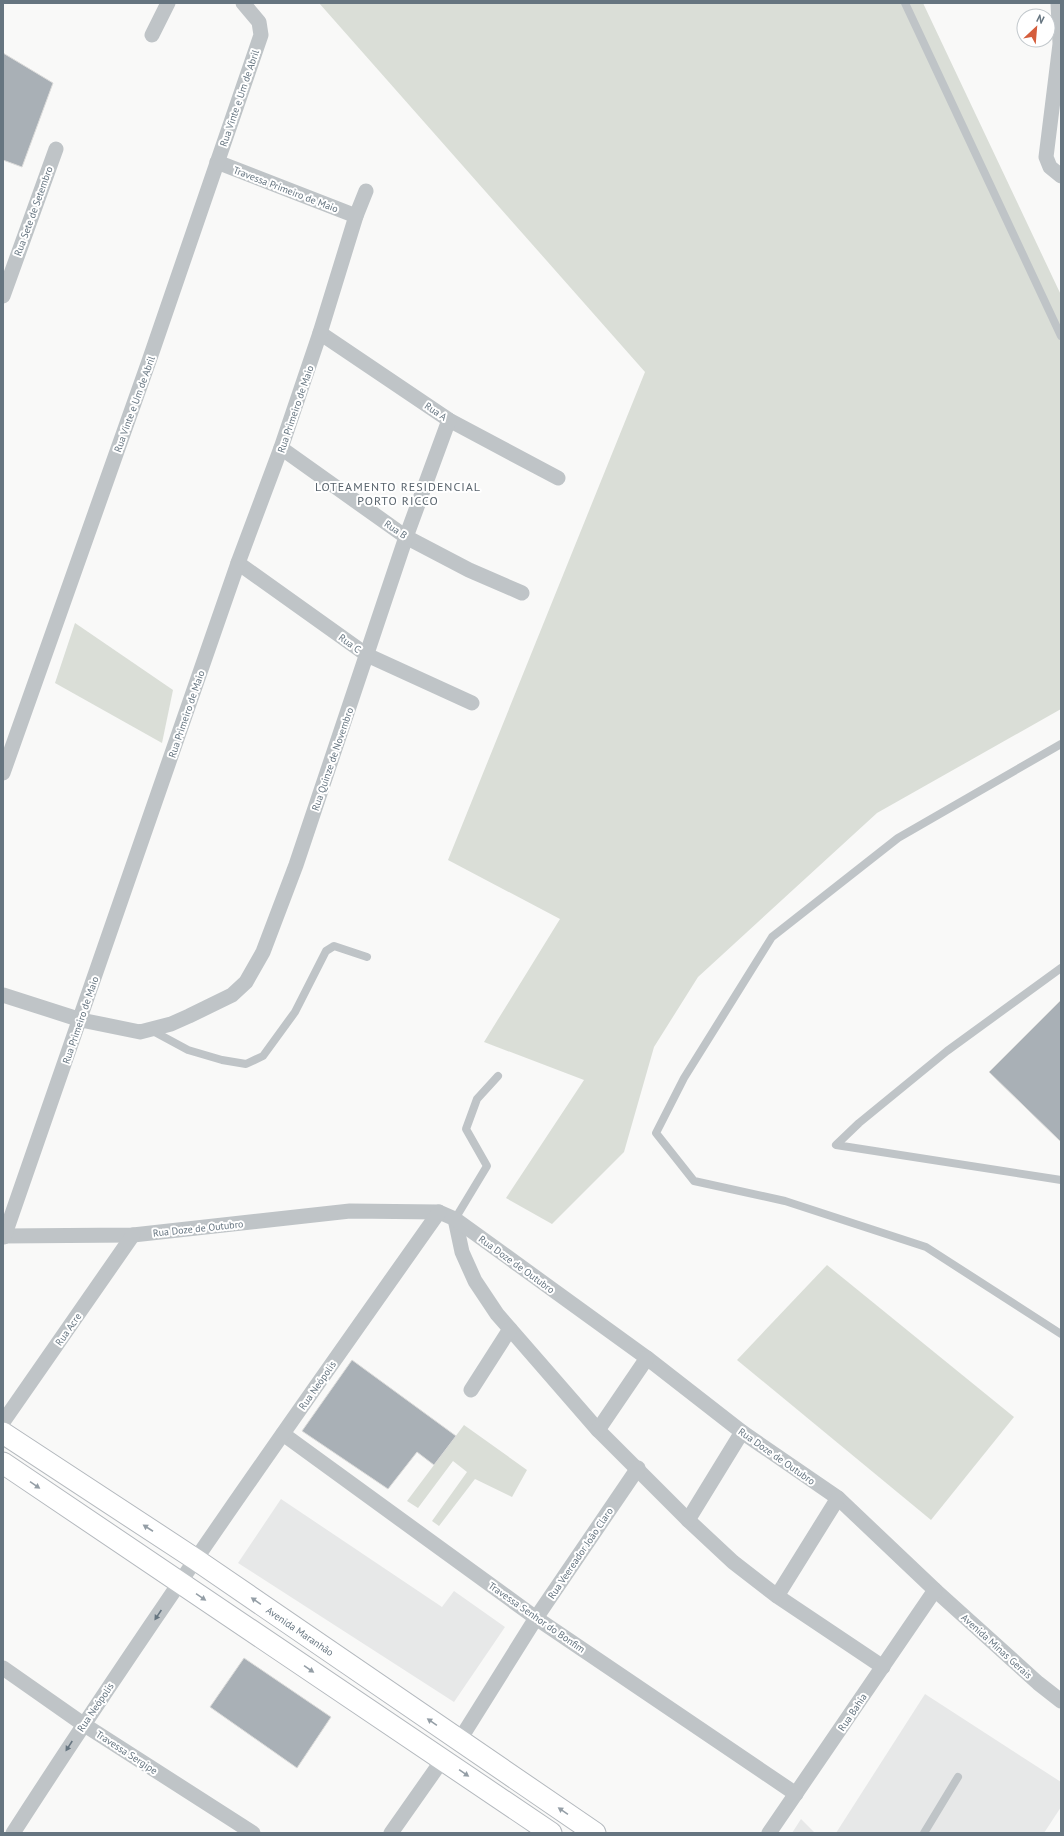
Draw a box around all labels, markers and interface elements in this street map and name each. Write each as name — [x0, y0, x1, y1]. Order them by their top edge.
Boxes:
north arrow — [1016, 8, 1056, 48]
text: N — [1034, 11, 1047, 27]
street label: Rua Vinte e Um de Abril — [217, 48, 262, 148]
street label: Travessa Primeiro de Maio — [232, 163, 340, 215]
street label: Rua Sete de Setembro — [11, 165, 56, 258]
street label: Rua Vinte e Um de Abril — [111, 354, 158, 454]
street label: Rua Primeiro de Maio — [274, 364, 317, 455]
street label: Rua A — [422, 399, 450, 424]
district label: LOTEAMENTO RESIDENCIAL PORTO RICCO — [315, 479, 481, 508]
street label: Rua B — [382, 517, 410, 542]
street label: Rua C — [336, 631, 364, 656]
street label: Rua Primeiro de Maio — [165, 669, 208, 760]
street label: Rua Quinze de Novembro — [309, 706, 356, 813]
street label: Rua Primeiro de Maio — [59, 975, 102, 1066]
street label: Rua Doze de Outubro — [152, 1217, 244, 1240]
street label: Rua Doze de Outubro — [476, 1232, 557, 1296]
street label: Rua Acre — [52, 1310, 84, 1348]
street label: Rua Neópolis — [296, 1358, 339, 1412]
street label: Rua Doze de Outubro — [736, 1425, 818, 1488]
one-way arrow — [30, 1481, 41, 1489]
street label: Rua Veereador João Claro — [545, 1505, 616, 1602]
one-way arrow — [143, 1524, 153, 1532]
street label: Travessa Senhor do Bonfim — [486, 1579, 588, 1656]
one-way arrow — [196, 1593, 206, 1601]
one-way arrow — [250, 1597, 261, 1605]
street label: Avenida Maranhão — [263, 1604, 336, 1659]
one-way arrow — [154, 1609, 162, 1620]
street label: Avenida Minas Gerais — [959, 1611, 1035, 1682]
one-way arrow — [304, 1665, 314, 1673]
street label: Rua Neópolis — [74, 1680, 117, 1734]
street label: Rua Bahia — [835, 1691, 870, 1734]
one-way arrow — [427, 1718, 437, 1726]
street label: Travessa Sergipe — [93, 1728, 160, 1777]
one-way arrow — [66, 1740, 73, 1751]
one-way arrow — [458, 1769, 469, 1777]
one-way arrow — [557, 1807, 568, 1815]

